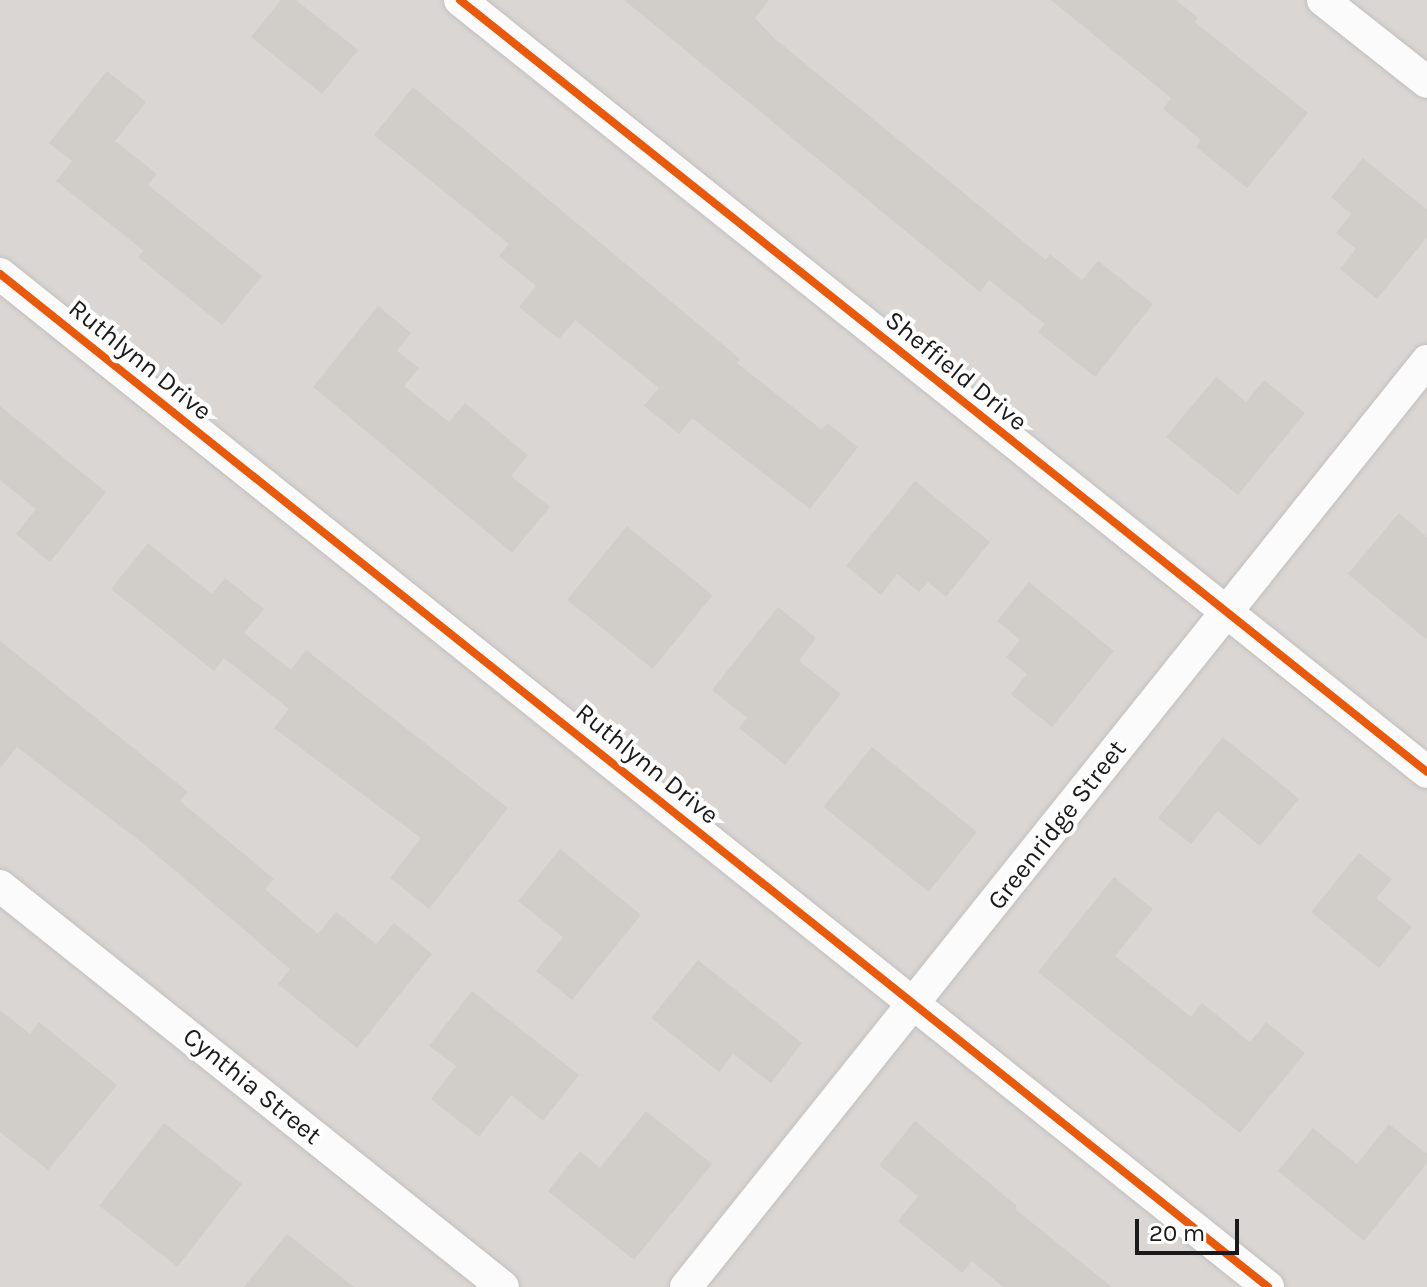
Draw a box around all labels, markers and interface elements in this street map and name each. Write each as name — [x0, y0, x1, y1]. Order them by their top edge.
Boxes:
street label: Ruthlynn Drive — [62, 293, 218, 427]
street label: Sheffield Drive — [879, 304, 1033, 438]
street label: Ruthlynn Drive — [569, 697, 725, 831]
street label: Greenridge Street — [981, 734, 1133, 916]
street label: Cynthia Street — [177, 1021, 327, 1151]
scale bar — [1139, 1203, 1243, 1253]
text: 20 m — [1149, 1219, 1205, 1247]

